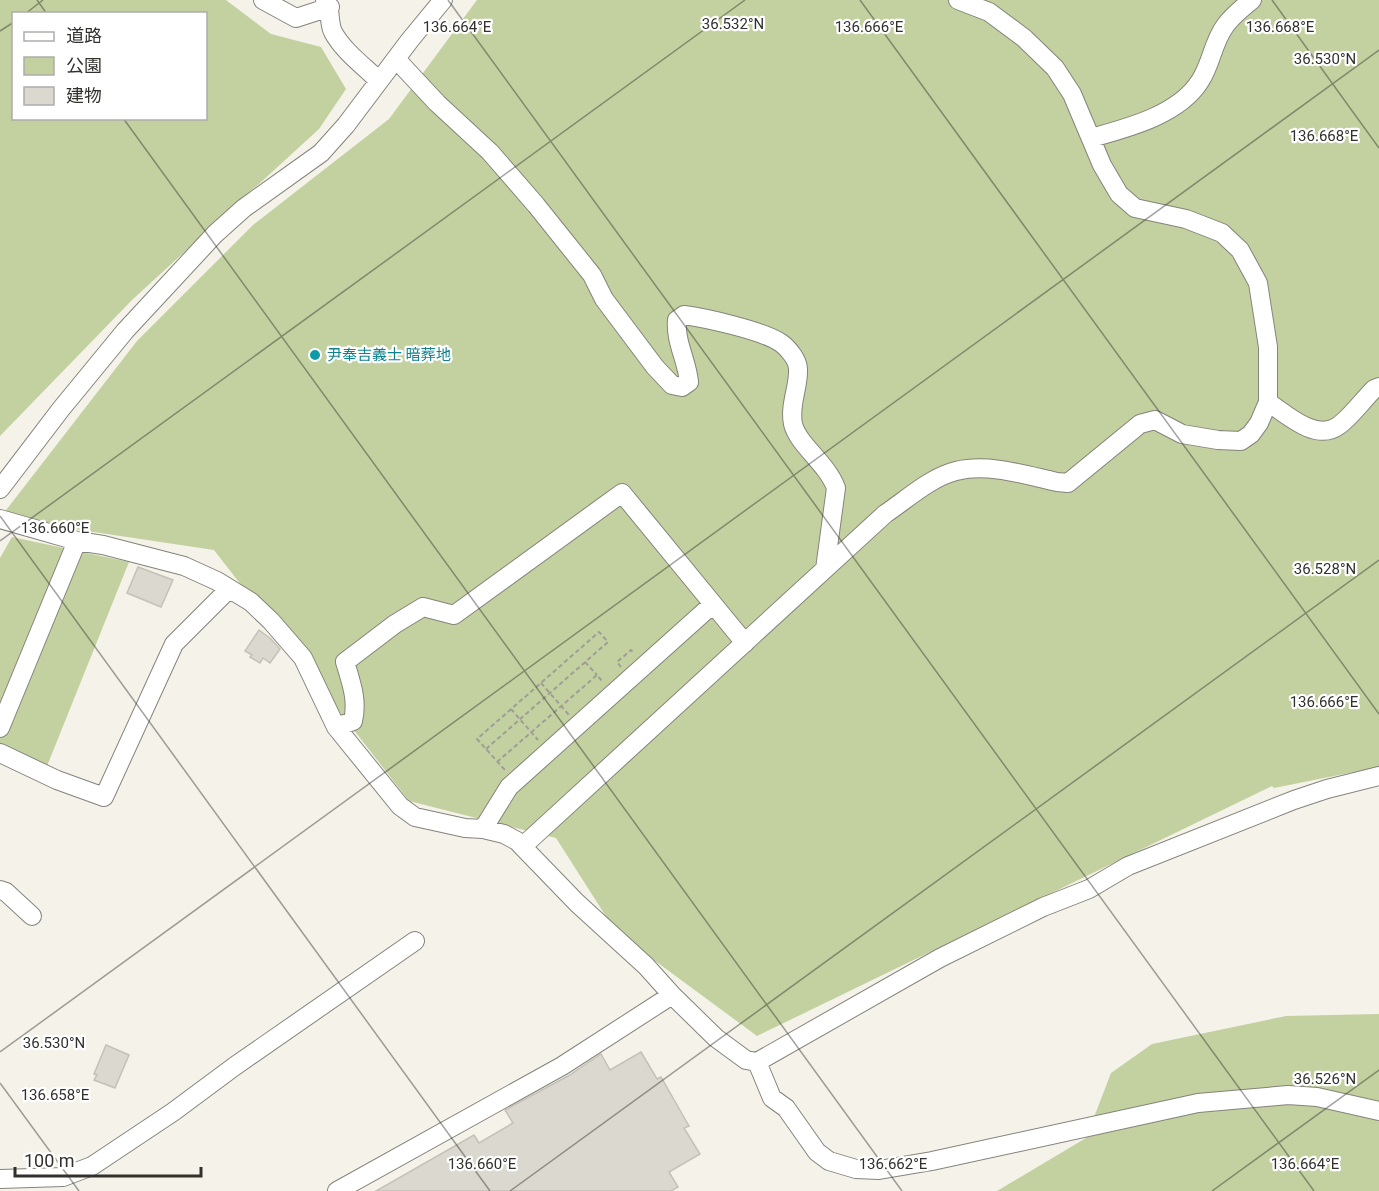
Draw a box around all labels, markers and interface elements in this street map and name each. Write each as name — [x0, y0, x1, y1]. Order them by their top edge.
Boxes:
legend — [12, 12, 207, 120]
text: 36.532°N — [702, 15, 764, 33]
text: 136.664°E — [423, 18, 492, 36]
text: 136.666°E — [835, 18, 904, 36]
text: 136.668°E — [1246, 18, 1315, 36]
text: 道路 — [66, 25, 102, 46]
text: 36.530°N — [1294, 50, 1356, 68]
text: 公園 — [66, 55, 102, 76]
text: 建物 — [66, 85, 102, 106]
text: 136.668°E — [1290, 127, 1359, 145]
place label: 尹奉吉義士 暗葬地 — [327, 346, 451, 364]
marker: 尹奉吉義士 暗葬地 — [308, 348, 322, 362]
text: 136.660°E — [21, 519, 90, 537]
text: 36.528°N — [1294, 560, 1356, 578]
text: 136.666°E — [1290, 693, 1359, 711]
text: 36.530°N — [23, 1034, 85, 1052]
text: 36.526°N — [1294, 1070, 1356, 1088]
text: 136.658°E — [21, 1086, 90, 1104]
scale bar — [15, 1140, 201, 1178]
text: 100 m — [24, 1150, 75, 1171]
text: 136.660°E — [448, 1155, 517, 1173]
text: 136.662°E — [859, 1155, 928, 1173]
text: 136.664°E — [1271, 1155, 1340, 1173]

